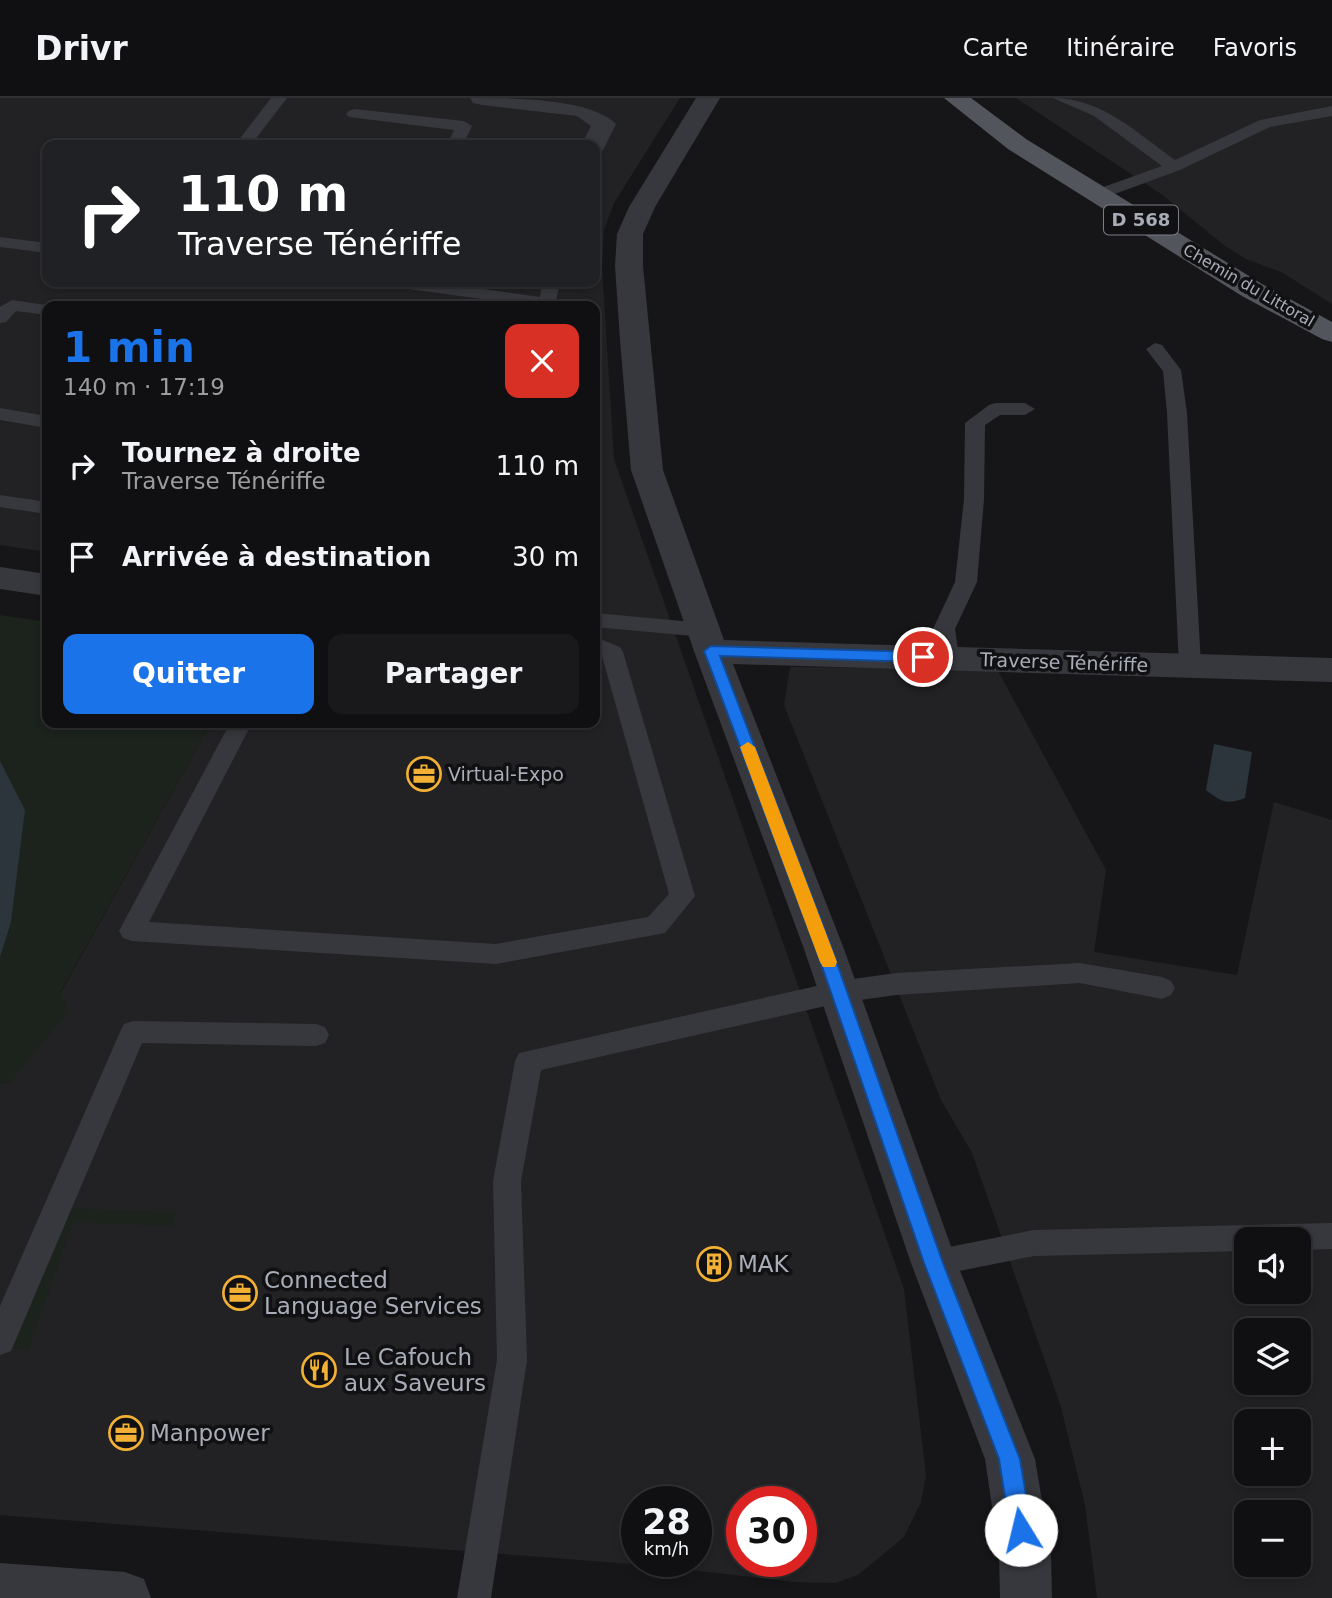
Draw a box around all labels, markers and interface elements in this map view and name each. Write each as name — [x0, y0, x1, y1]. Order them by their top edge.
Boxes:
text: Drivr — [35, 29, 128, 68]
text: Carte — [963, 34, 1028, 62]
text: Itinéraire — [1066, 34, 1175, 62]
text: Favoris — [1213, 34, 1297, 62]
text: 110 m — [178, 166, 348, 223]
icon: right — [63, 168, 154, 259]
road number: D 568 — [1104, 205, 1178, 234]
text: Traverse Ténériffe — [178, 225, 461, 263]
street label: Chemin du Littoral — [1180, 240, 1318, 331]
text: 1 min — [63, 323, 195, 372]
button: close — [505, 324, 579, 398]
text: 140 m · 17:19 — [63, 374, 225, 400]
text: Tournez à droite — [122, 438, 361, 468]
icon: right — [63, 447, 101, 485]
text: 110 m — [496, 451, 579, 481]
text: Traverse Ténériffe — [122, 468, 326, 494]
icon: arrive — [63, 538, 101, 576]
text: Arrivée à destination — [122, 542, 431, 572]
text: 30 m — [512, 542, 579, 572]
pin — [893, 627, 953, 687]
button: Quitter — [63, 634, 314, 714]
button: Partager — [328, 634, 579, 714]
icon: arrive — [904, 638, 942, 676]
street label: Traverse Ténériffe — [979, 648, 1148, 676]
office icon: Virtual-Expo — [405, 755, 443, 793]
place label: Virtual-Expo — [448, 763, 564, 785]
map controls — [1234, 1227, 1311, 1577]
button: sound — [1234, 1227, 1311, 1304]
building icon: MAK — [695, 1245, 733, 1283]
place label: MAK — [738, 1251, 790, 1277]
place label: Connected Language Services — [264, 1267, 482, 1319]
office icon: Connected Language Services — [221, 1274, 259, 1312]
button: layers — [1234, 1318, 1311, 1395]
place label: Le Cafouch aux Saveurs — [344, 1344, 486, 1396]
restaurant icon: Le Cafouch aux Saveurs — [300, 1351, 338, 1389]
button: + — [1234, 1409, 1311, 1486]
office icon: Manpower — [107, 1414, 145, 1452]
place label: Manpower — [150, 1420, 270, 1446]
speed limit sign: 30 — [726, 1486, 817, 1577]
position arrow — [984, 1493, 1058, 1567]
button: − — [1234, 1500, 1311, 1577]
text: 28 — [642, 1502, 691, 1542]
text: km/h — [644, 1538, 689, 1559]

